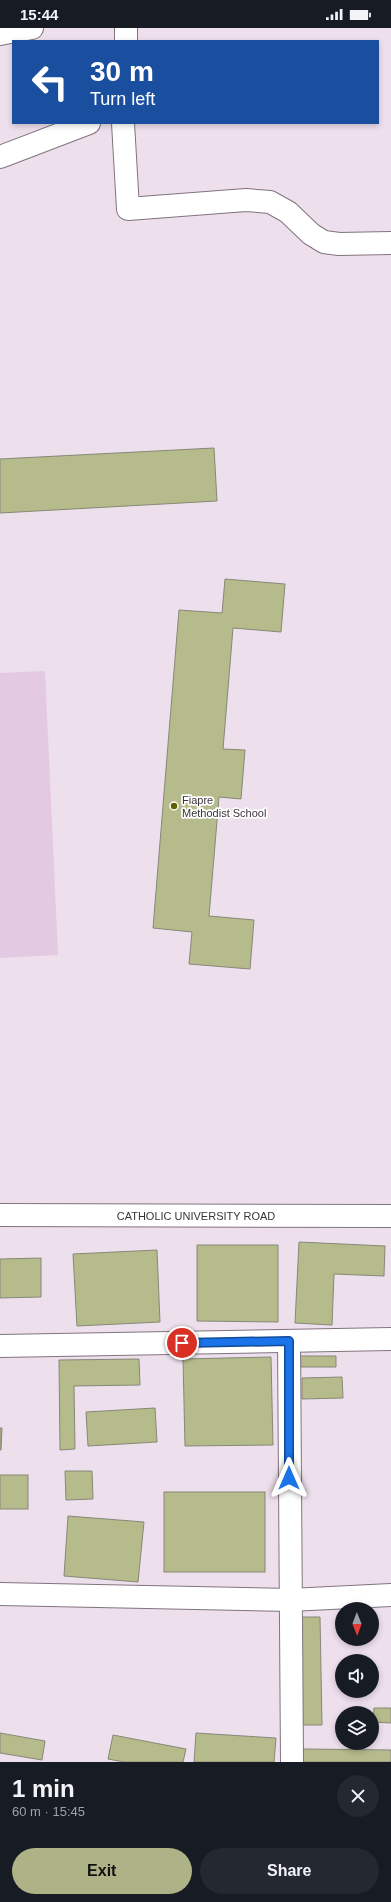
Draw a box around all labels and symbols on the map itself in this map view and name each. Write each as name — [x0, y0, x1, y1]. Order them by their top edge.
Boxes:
place label: Fiapre Methodist School — [182, 794, 266, 819]
marker: Fiapre Methodist School — [169, 801, 179, 811]
street label: CATHOLIC UNIVERSITY ROAD — [117, 1210, 275, 1222]
pin — [165, 1326, 199, 1360]
position arrow — [268, 1457, 310, 1499]
north arrow — [335, 1602, 379, 1646]

